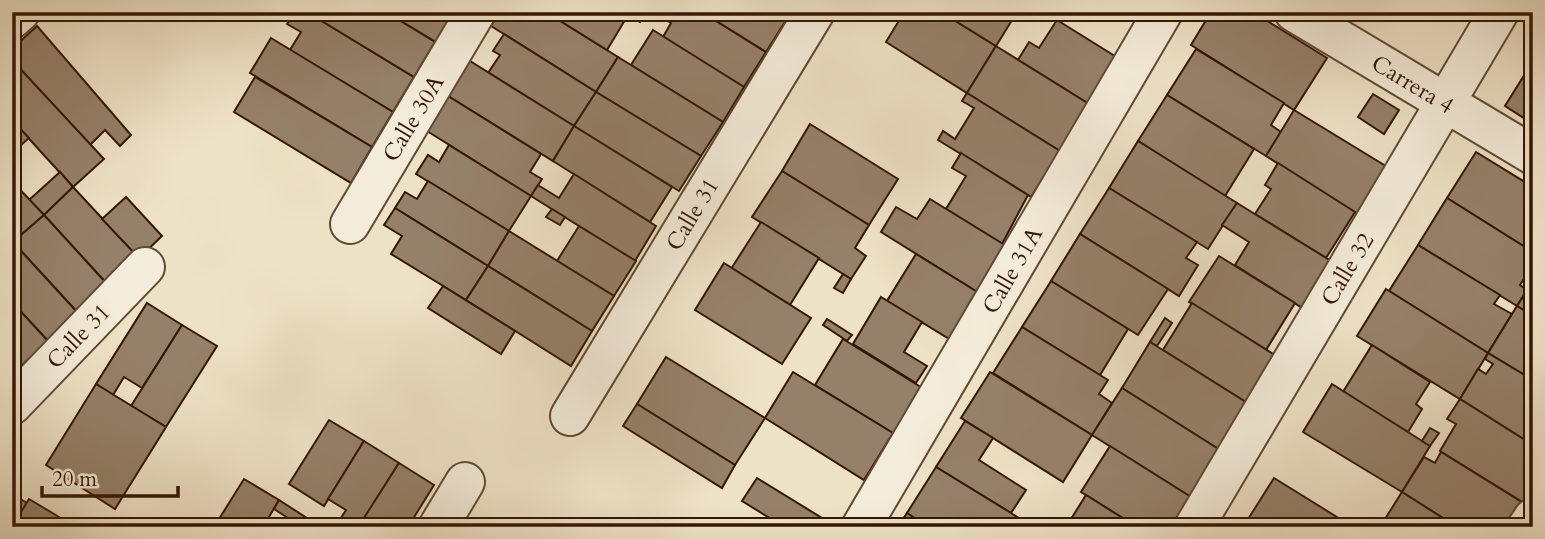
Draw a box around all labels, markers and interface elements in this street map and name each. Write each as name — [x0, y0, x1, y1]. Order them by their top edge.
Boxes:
street label: Carrera 4 — [1366, 48, 1460, 121]
street label: Calle 30A — [375, 69, 452, 167]
street label: Calle 31 — [659, 172, 726, 256]
street label: Calle 31A — [975, 220, 1050, 319]
street label: Calle 32 — [1314, 227, 1381, 311]
street label: Calle 31 — [40, 297, 117, 376]
scale bar — [42, 455, 178, 499]
text: 20 m — [52, 465, 97, 494]

